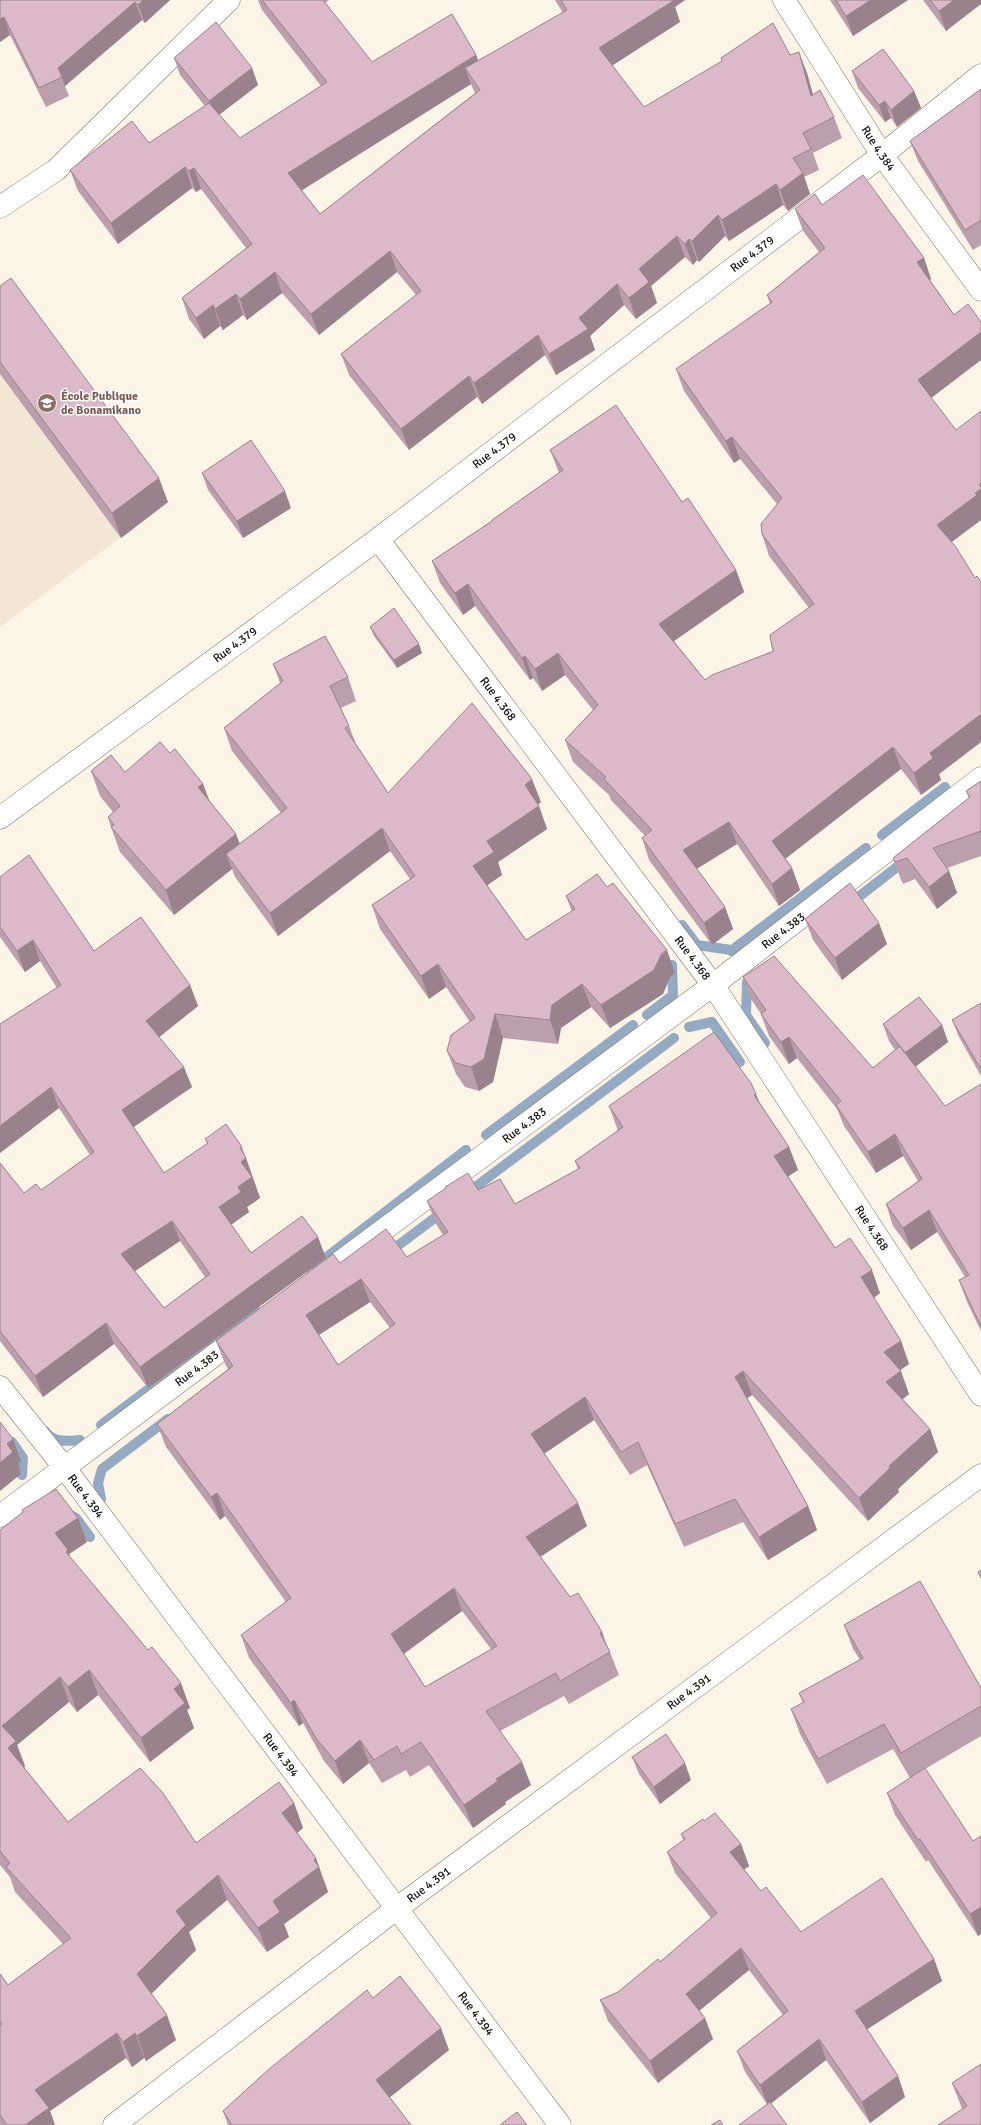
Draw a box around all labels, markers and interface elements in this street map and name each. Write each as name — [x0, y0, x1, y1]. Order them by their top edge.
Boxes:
street label: Rue 4.384 — [858, 123, 899, 175]
street label: Rue 4.379 — [727, 233, 777, 276]
place label: École Publique de Bonamikano — [61, 389, 141, 418]
school or university icon: École Publique de Bonamikano — [36, 392, 58, 414]
street label: Rue 4.379 — [470, 429, 520, 472]
street label: Rue 4.379 — [210, 624, 260, 666]
street label: Rue 4.368 — [476, 674, 519, 724]
street label: Rue 4.383 — [759, 910, 808, 953]
street label: Rue 4.368 — [671, 933, 714, 983]
street label: Rue 4.383 — [499, 1104, 549, 1147]
street label: Rue 4.368 — [851, 1203, 892, 1254]
street label: Rue 4.383 — [172, 1347, 222, 1390]
street label: Rue 4.394 — [64, 1472, 107, 1522]
street label: Rue 4.391 — [664, 1671, 714, 1713]
street label: Rue 4.394 — [259, 1730, 302, 1781]
street label: Rue 4.391 — [404, 1864, 454, 1906]
street label: Rue 4.394 — [454, 1989, 497, 2039]

